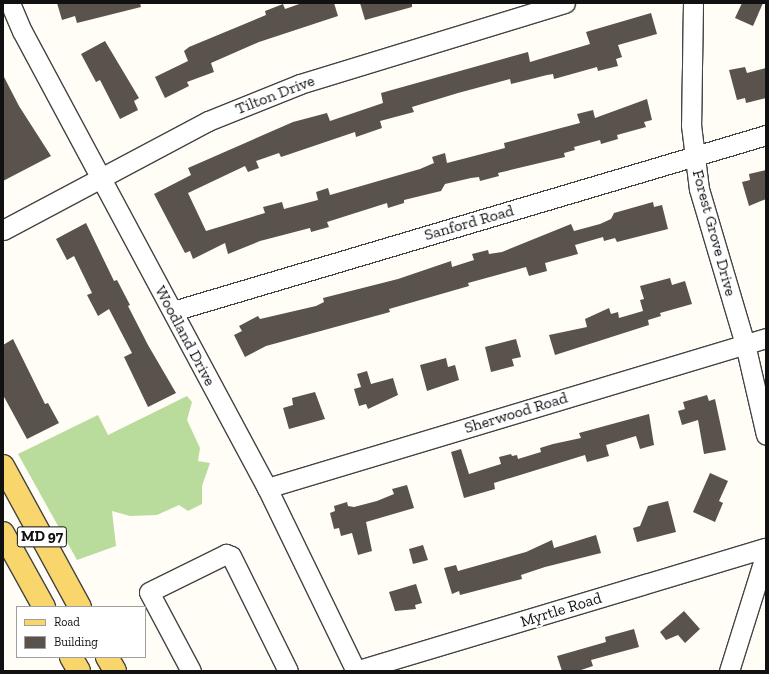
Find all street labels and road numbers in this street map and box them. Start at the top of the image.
street label: Tilton Drive [233,71,317,119]
street label: Forest Grove Drive [688,168,740,298]
street label: Sanford Road [422,201,516,245]
street label: Woodland Drive [151,283,219,389]
street label: Sherwood Road [462,388,570,438]
road number: MD 97 [16,524,68,550]
street label: Myrtle Road [518,589,604,631]

